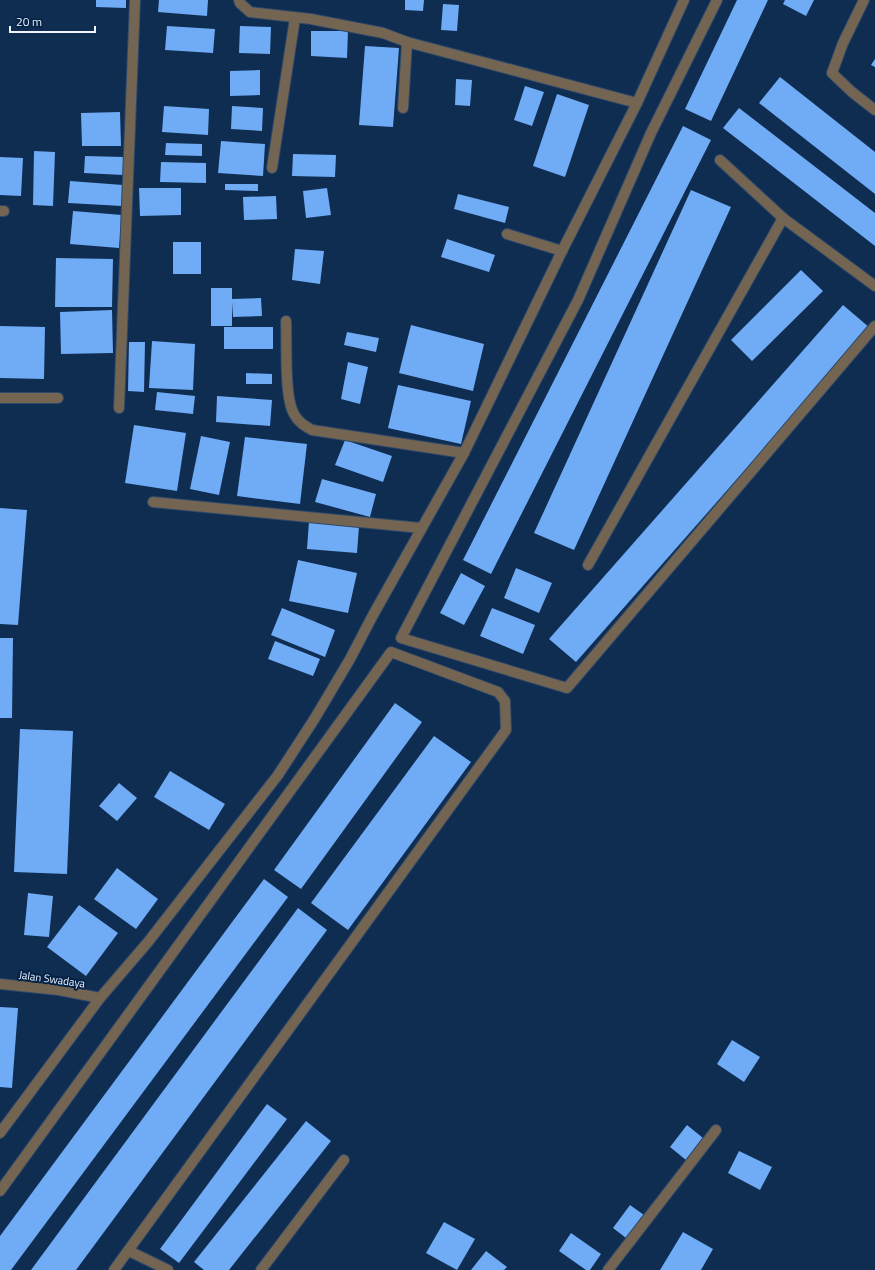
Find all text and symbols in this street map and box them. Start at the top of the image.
scale bar [10,8,95,34]
text: 20 m [16,12,42,31]
street label: Jalan Swadaya [18,966,87,992]

